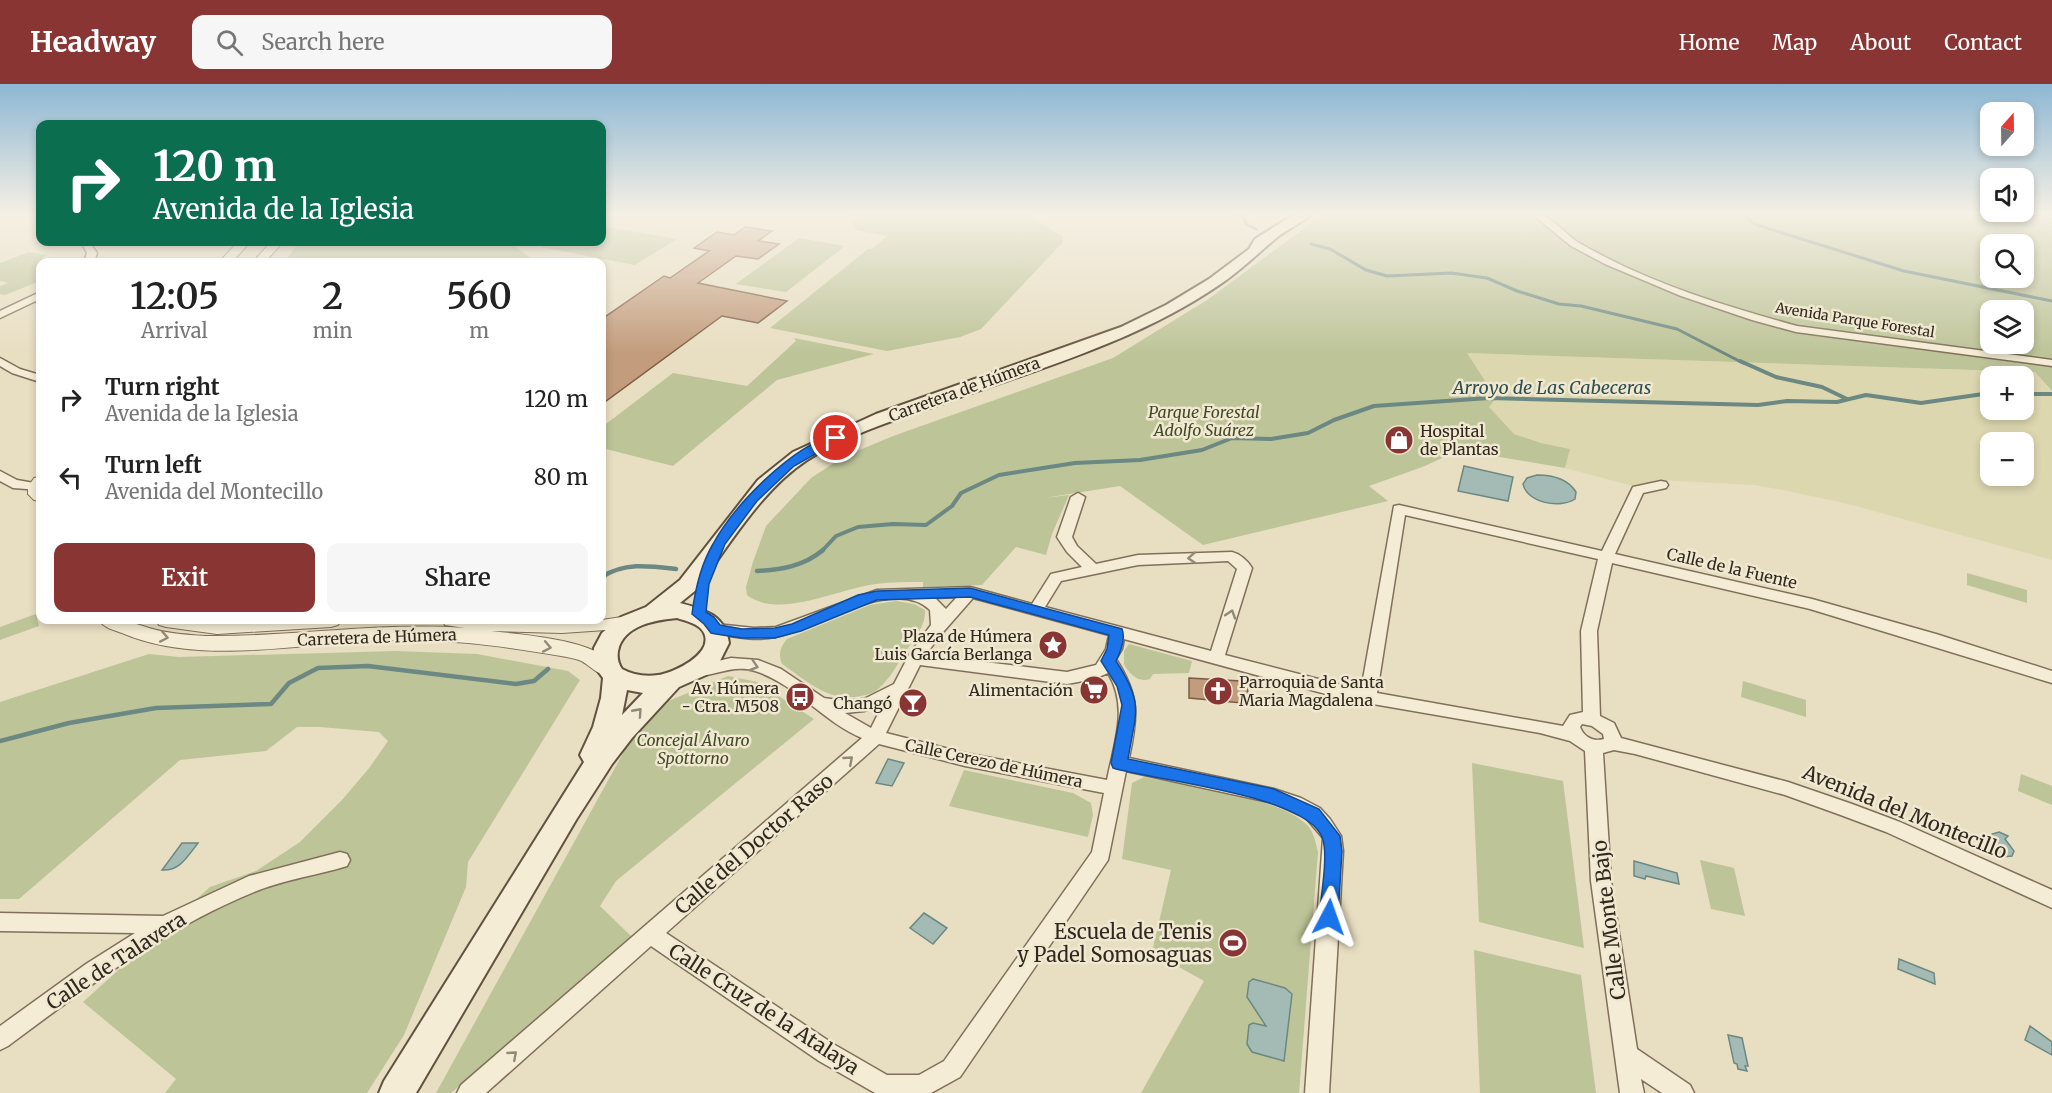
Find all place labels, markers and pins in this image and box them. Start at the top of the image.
pin [810,412,861,463]
place label: Hospital de Plantas [1420,421,1499,459]
shop icon: Hospital de Plantas [1383,424,1415,456]
place label: Plaza de Húmera Luis García Berlanga [875,626,1032,664]
place icon: Plaza de Húmera Luis García Berlanga [1037,629,1069,661]
place label: Parroquia de Santa Maria Magdalena [1239,672,1384,710]
supermarket icon: Alimentación [1078,674,1110,706]
church icon: Parroquia de Santa Maria Magdalena [1202,675,1234,707]
place label: Av. Húmera - Ctra. M508 [681,678,779,716]
place label: Alimentación [968,680,1073,700]
bus stop icon: Av. Húmera - Ctra. M508 [784,681,816,713]
bar icon: Changó [897,687,929,719]
place label: Changó [833,693,892,713]
place label: Escuela de Tenis y Padel Somosaguas [1017,919,1212,967]
sports icon: Escuela de Tenis y Padel Somosaguas [1217,927,1249,959]

